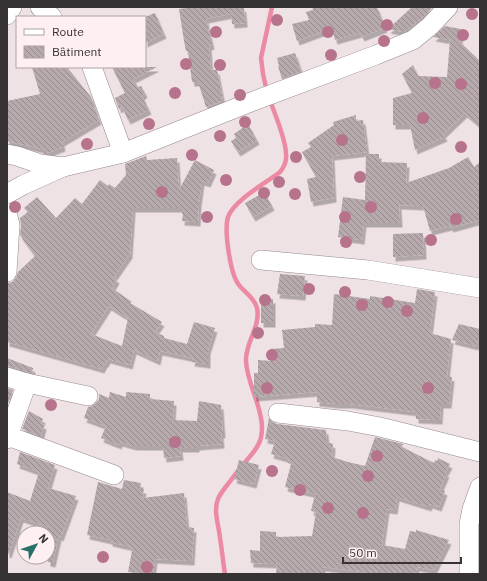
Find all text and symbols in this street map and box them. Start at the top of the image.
legend [16,16,146,68]
text: Route [52,24,84,39]
text: Bâtiment [52,44,102,59]
north arrow [16,525,56,565]
text: N [36,531,52,546]
scale bar [343,539,461,565]
text: 50 m [349,545,377,560]

